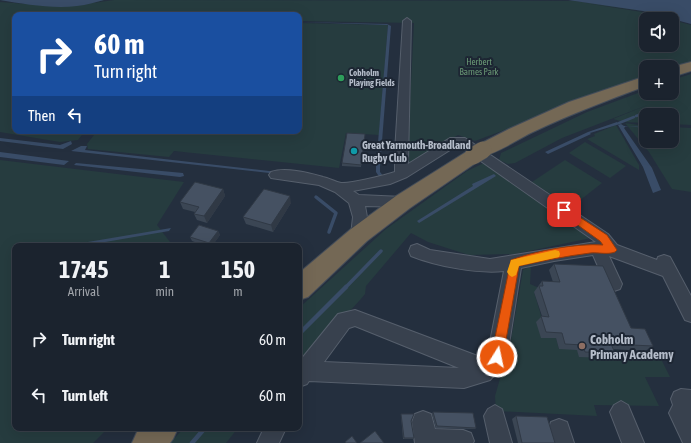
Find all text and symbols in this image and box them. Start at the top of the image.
map controls [639,12,679,148]
button: sound [639,12,679,52]
icon: right [28,28,80,80]
text: 60 m [94,28,144,60]
park label: Herbert Barnes Park [460,57,499,77]
button: + [639,60,679,100]
text: Turn right [94,61,157,82]
place label: Cobholm Playing Fields [349,68,396,88]
marker: Cobholm Playing Fields [336,73,346,83]
icon: left [64,104,86,126]
text: Then [28,107,56,124]
button: − [639,108,679,148]
place label: Great Yarmouth-Broadland Rugby Club [362,139,471,164]
marker: Great Yarmouth-Broadland Rugby Club [349,146,359,156]
pin [547,193,581,227]
icon: arrive [553,199,575,221]
text: 17:45 [59,256,108,283]
text: 1 [159,256,170,283]
text: 150 [221,256,255,283]
text: Arrival [68,284,100,299]
text: min [155,284,174,299]
text: m [233,284,243,299]
icon: right [28,328,50,350]
text: Turn right [62,331,115,348]
text: 60 m [259,331,286,348]
place label: Cobholm Primary Academy [590,332,674,362]
position arrow [476,336,518,378]
marker: Cobholm Primary Academy [577,341,587,351]
icon: left [28,384,50,406]
text: Turn left [62,387,108,404]
text: 60 m [259,387,286,404]

